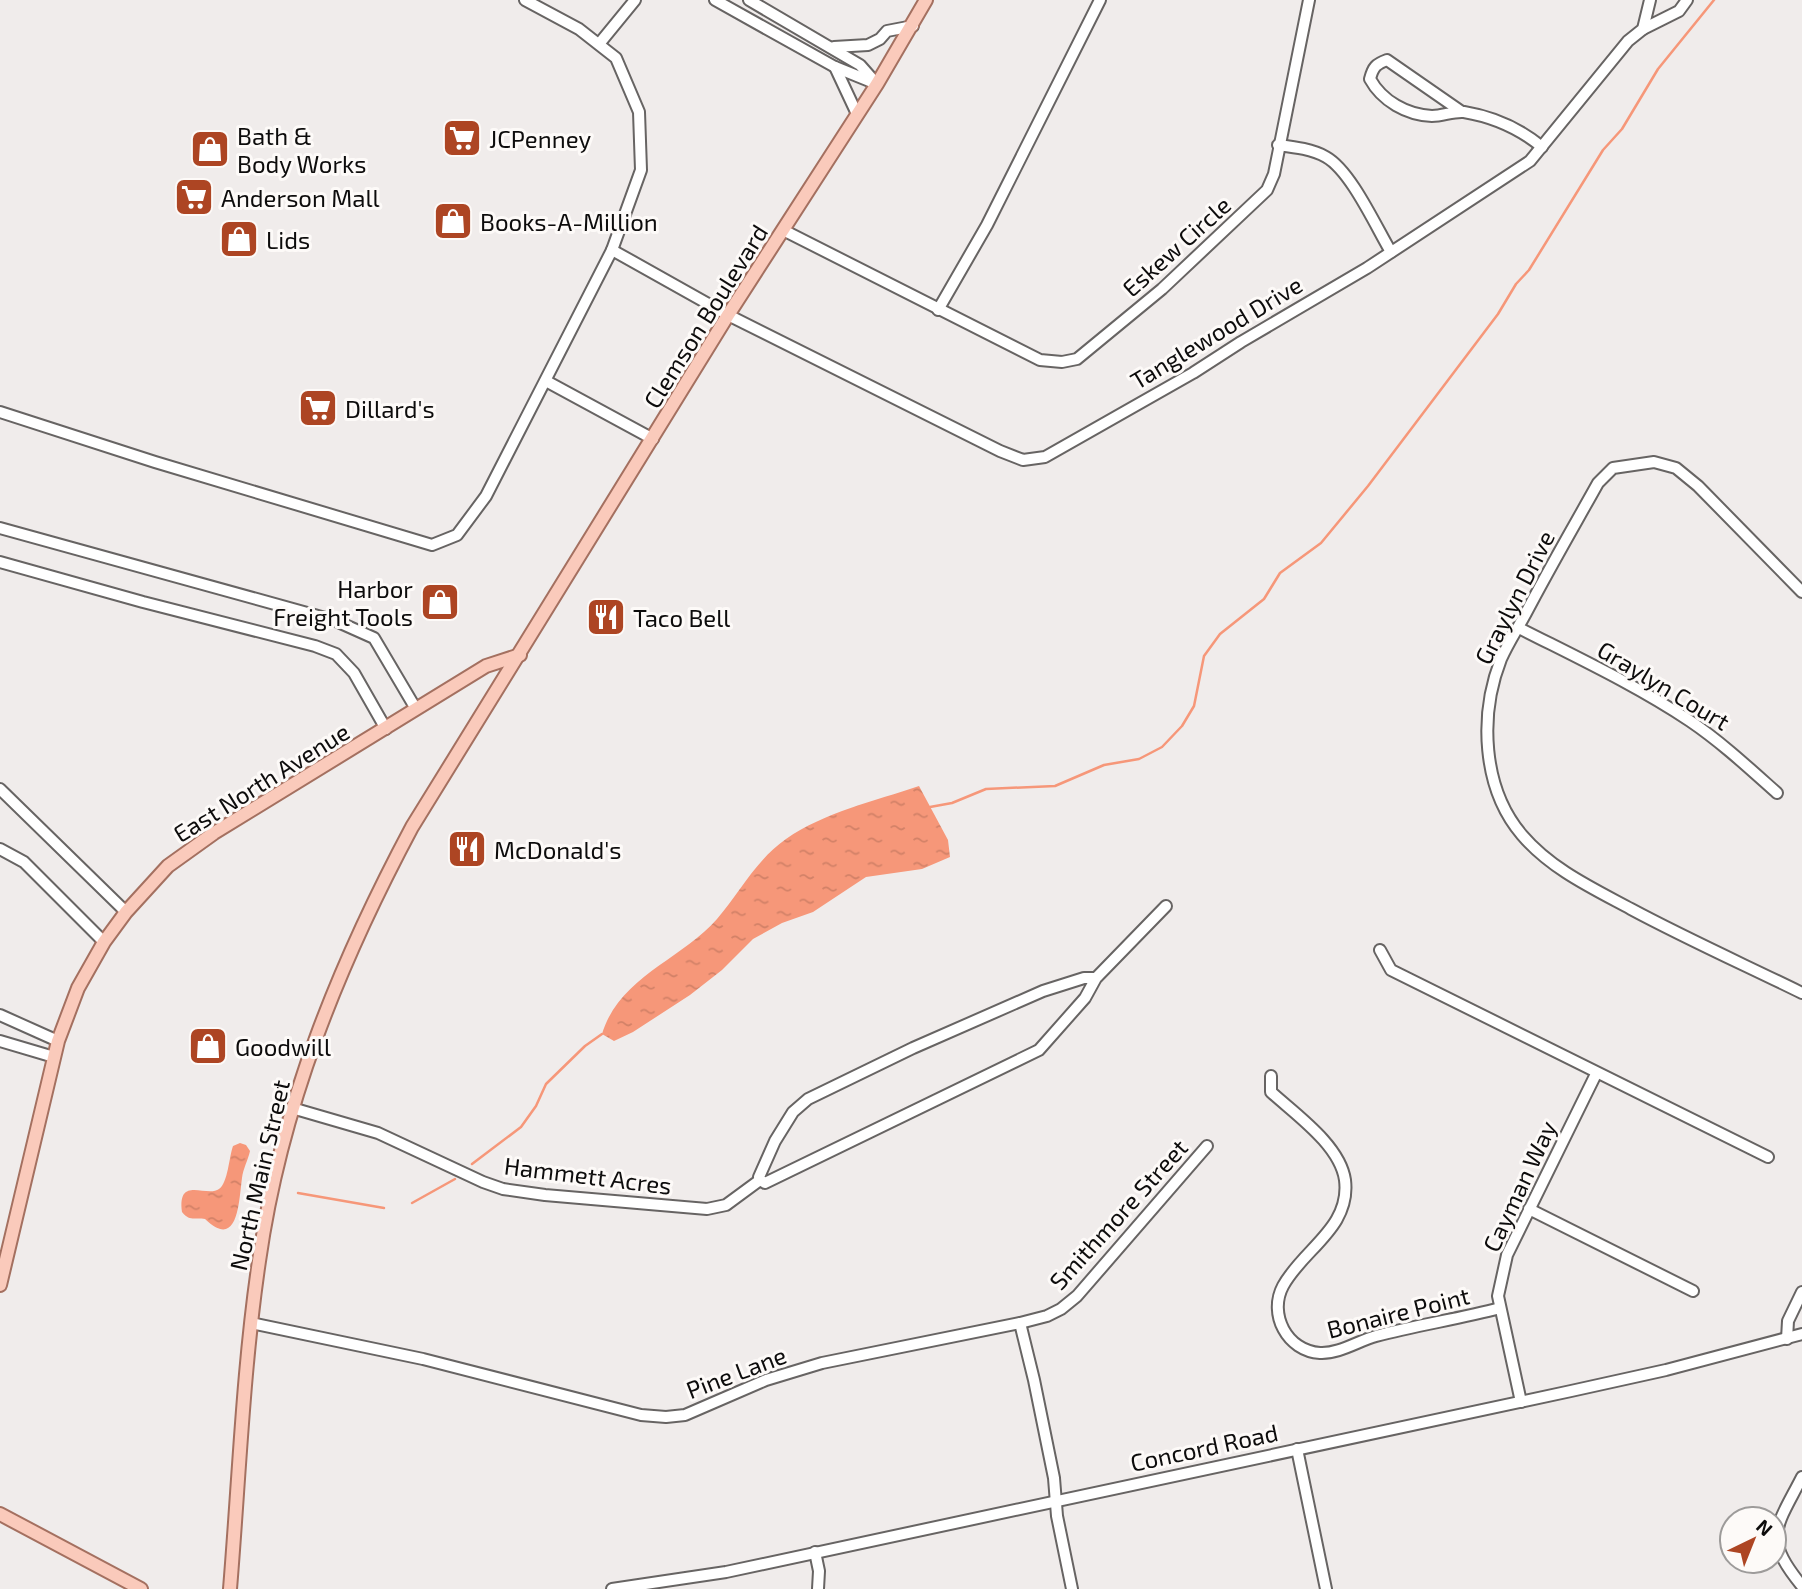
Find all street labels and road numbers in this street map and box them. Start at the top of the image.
street label: Eskew Circle [1116,190,1236,302]
street label: Clemson Boulevard [637,219,773,413]
street label: Tanglewood Drive [1125,269,1307,395]
street label: Graylyn Drive [1468,525,1560,669]
street label: Graylyn Court [1593,634,1735,736]
street label: East North Avenue [168,716,354,848]
street label: North Main Street [223,1077,295,1273]
street label: Cayman Way [1476,1116,1562,1256]
street label: Smithmore Street [1043,1133,1193,1295]
street label: Hammett Acres [503,1150,673,1200]
street label: Bonaire Point [1324,1280,1472,1344]
street label: Pine Lane [682,1340,790,1404]
street label: Concord Road [1128,1417,1280,1477]

